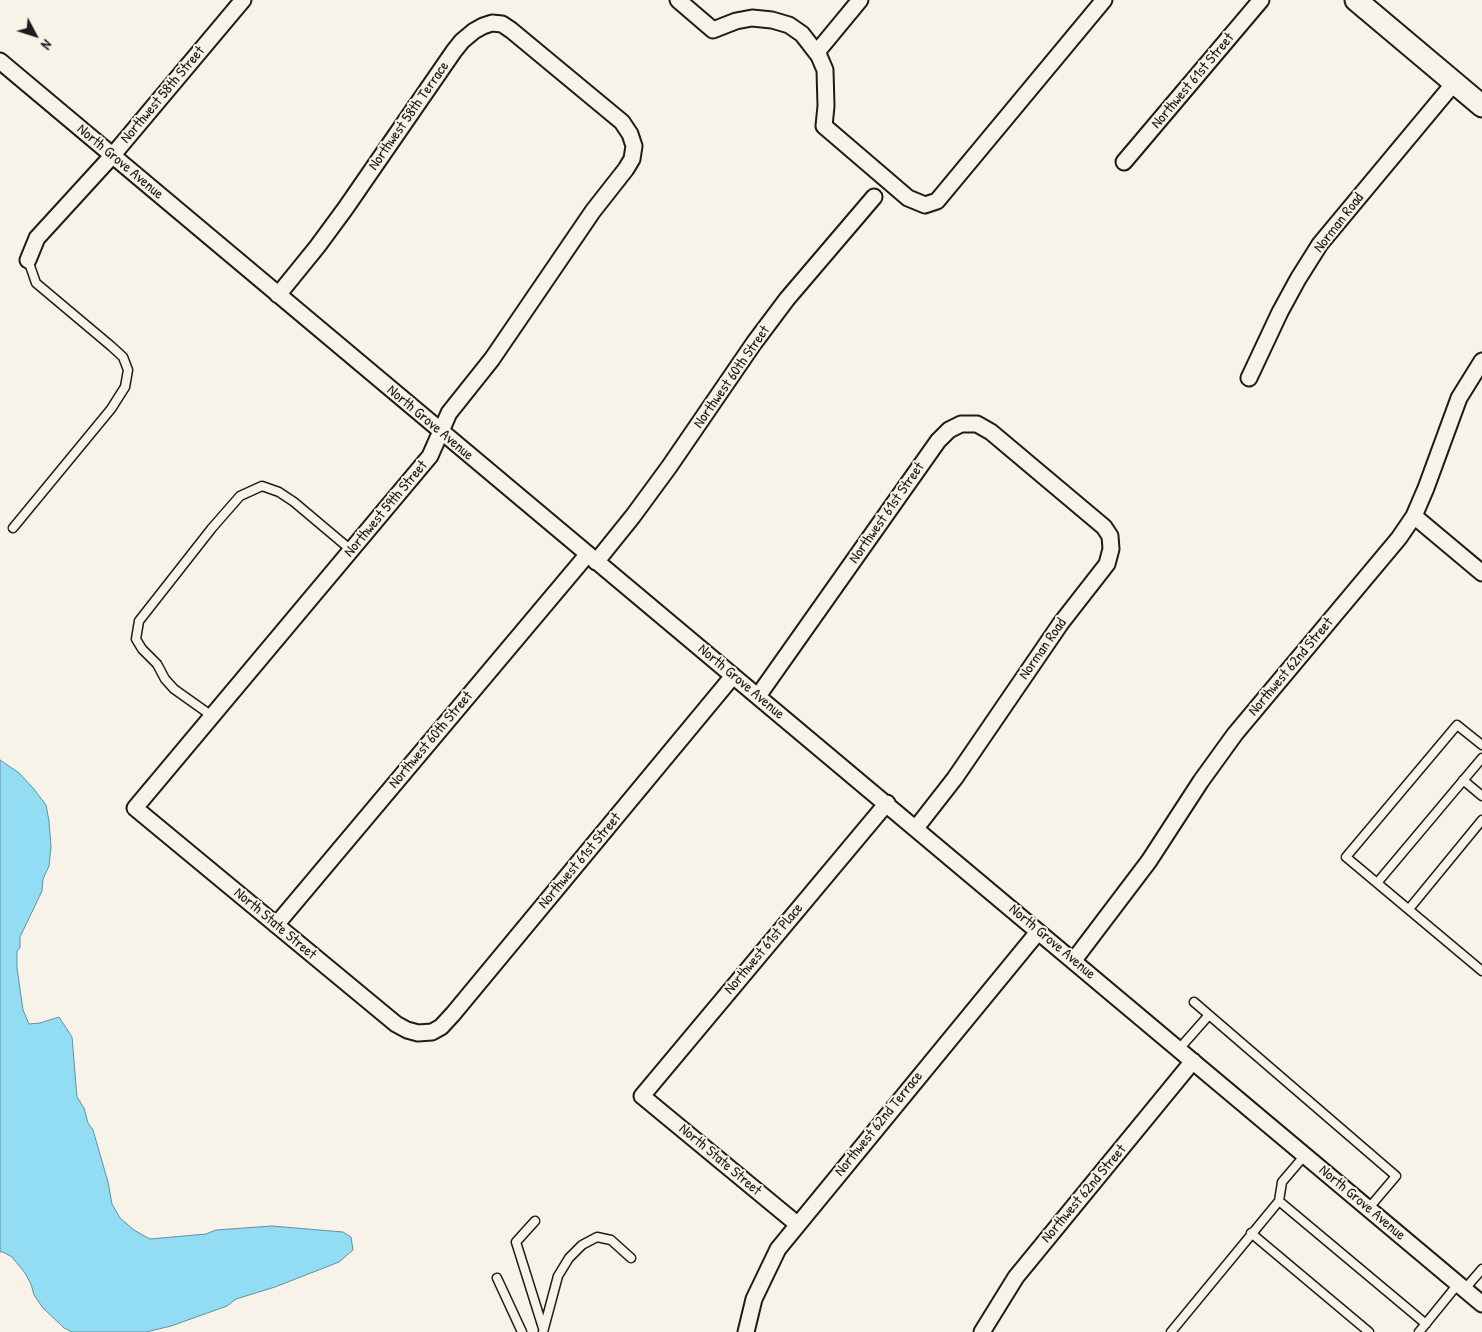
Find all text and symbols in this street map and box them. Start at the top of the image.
north arrow [10,10,60,60]
street label: Northwest 61st Street [1148,30,1238,132]
text: N [37,36,57,54]
street label: Northwest 58th Street [117,43,209,147]
street label: Northwest 58th Terrace [365,58,453,174]
street label: North Grove Avenue [73,121,167,203]
street label: Norman Road [1310,190,1368,256]
street label: Northwest 60th Street [690,322,774,432]
street label: North Grove Avenue [383,382,477,464]
street label: Northwest 59th Street [340,457,432,561]
street label: Northwest 61st Street [845,459,929,567]
street label: Northwest 62nd Street [1245,614,1337,720]
street label: Norman Road [1015,615,1071,683]
street label: North Grove Avenue [694,641,788,723]
street label: Northwest 60th Street [385,688,477,792]
street label: Northwest 61st Street [535,810,625,912]
street label: North State Street [230,884,320,964]
street label: Northwest 61st Place [721,900,807,998]
street label: North Grove Avenue [1005,901,1099,983]
street label: Northwest 62nd Terrace [831,1068,927,1180]
street label: North State Street [675,1120,765,1200]
street label: Northwest 62nd Street [1038,1141,1130,1247]
street label: North Grove Avenue [1315,1162,1409,1244]

